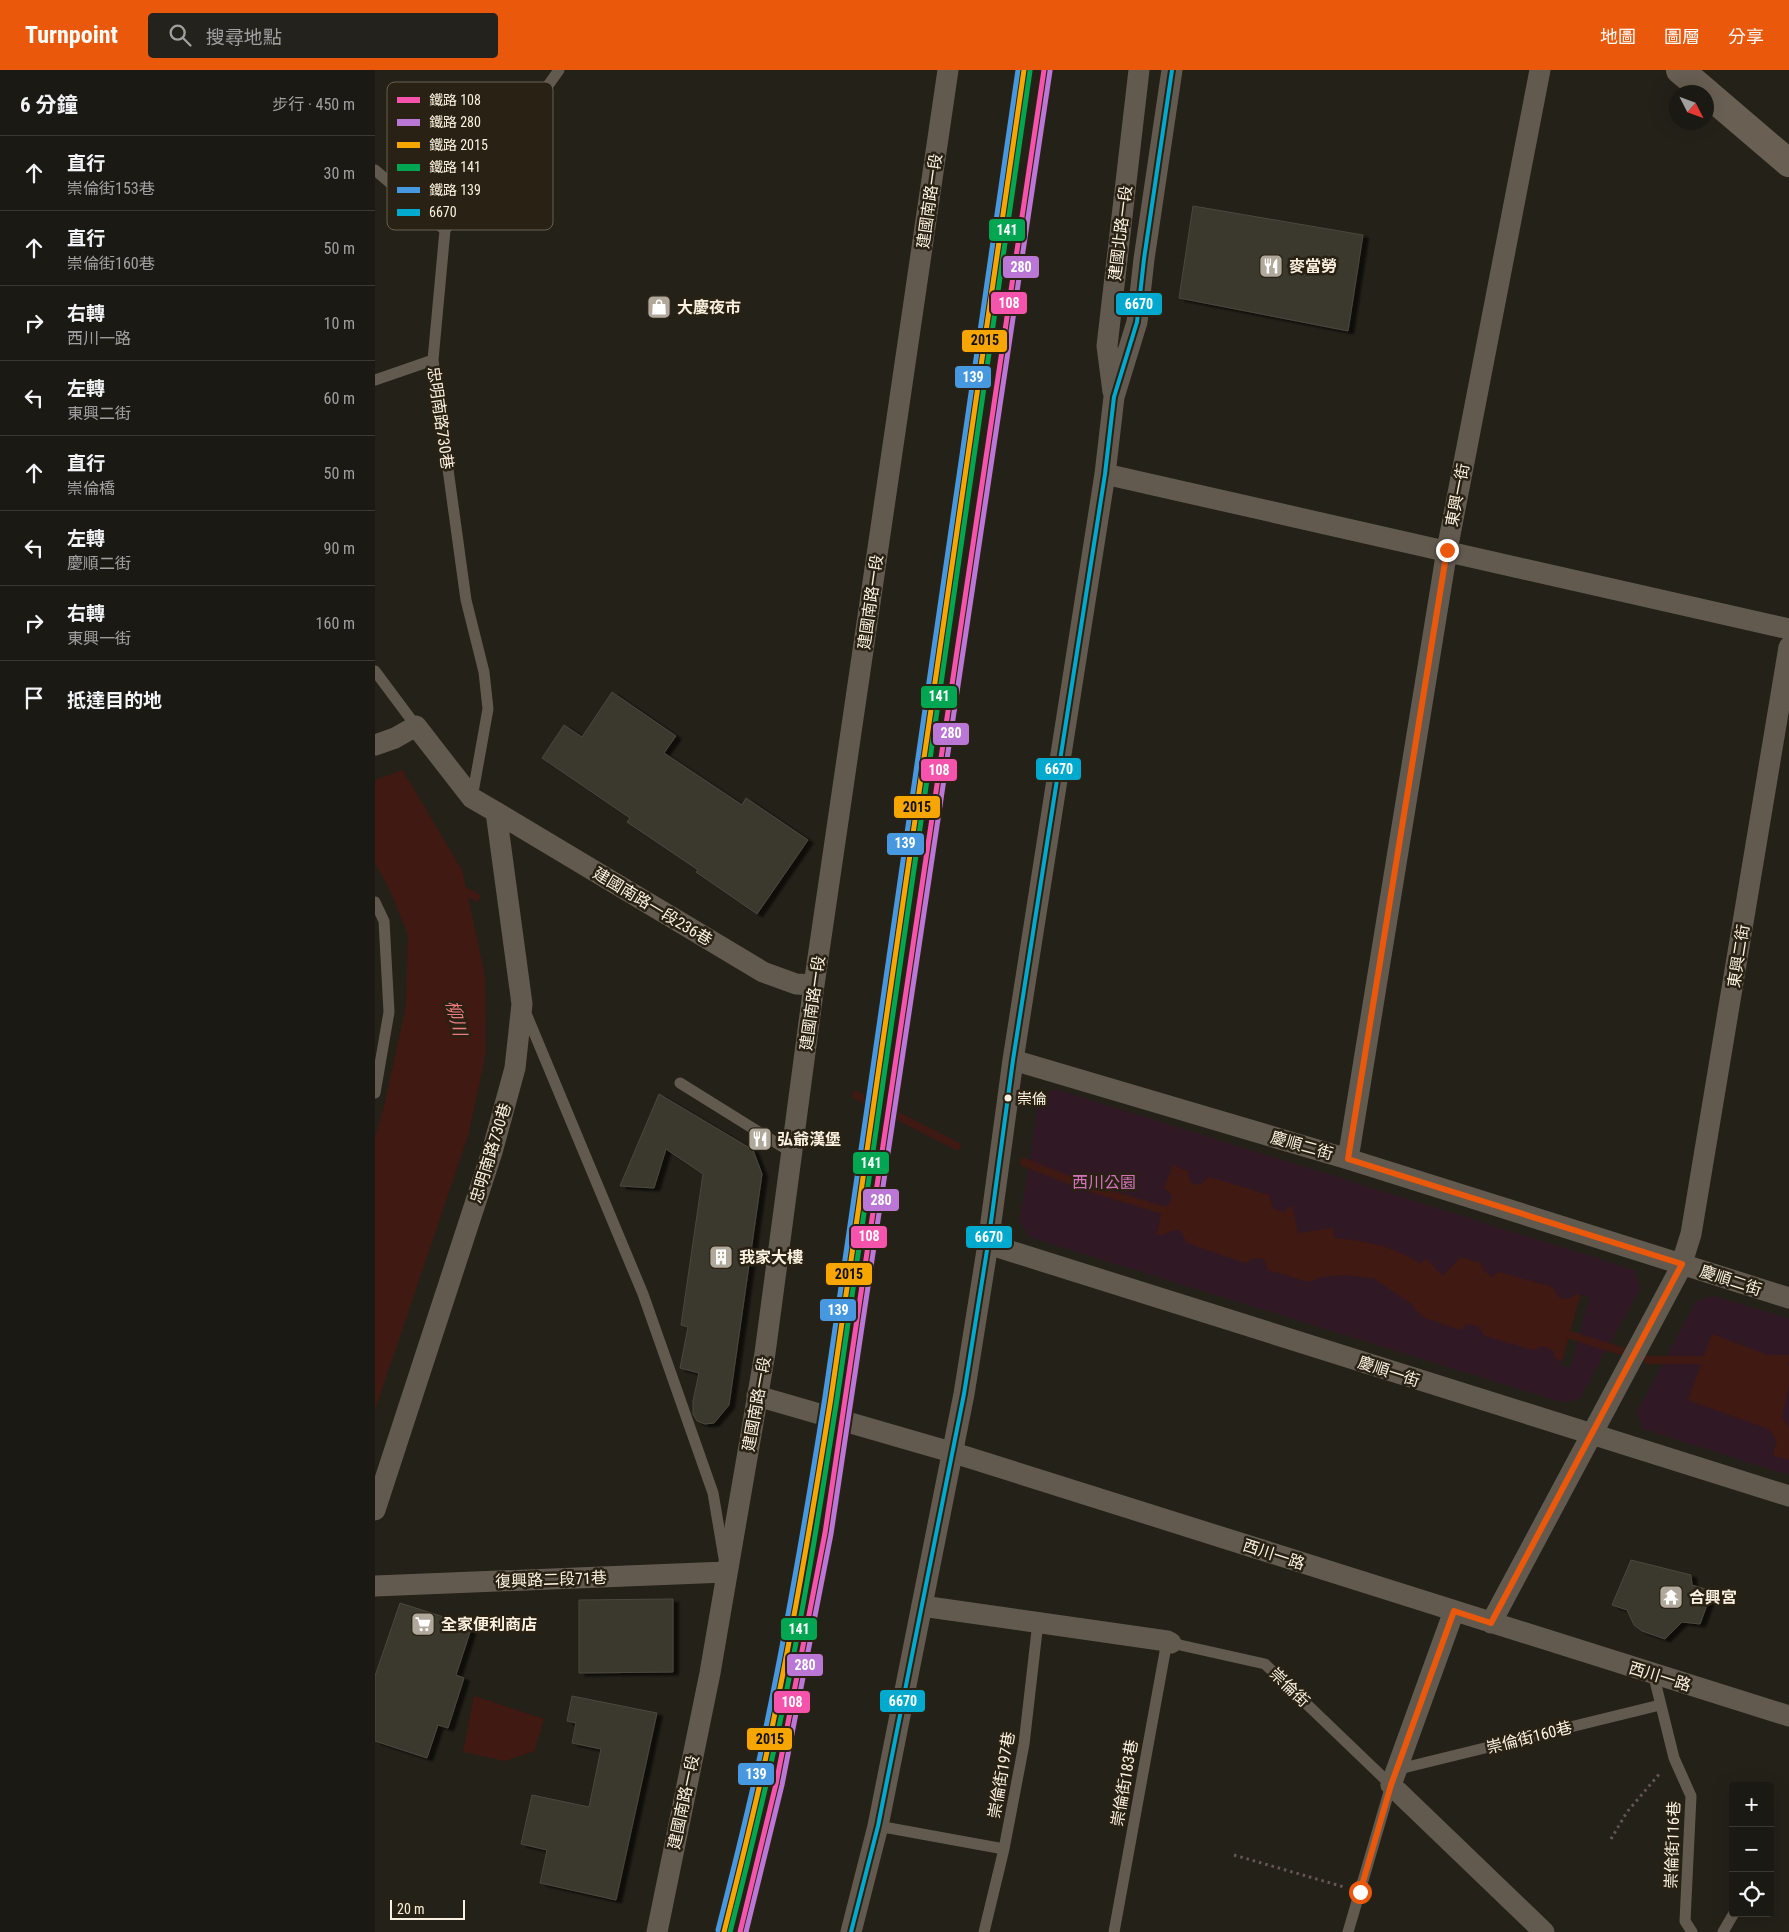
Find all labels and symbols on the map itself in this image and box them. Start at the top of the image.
legend [387,82,553,230]
north arrow [1669,85,1714,130]
text: 鐵路 108 [429,92,481,108]
text: 鐵路 280 [429,114,481,130]
text: 鐵路 2015 [429,137,488,153]
street label: 建國南路一段 [913,152,946,250]
text: 鐵路 141 [429,159,481,175]
text: 鐵路 139 [429,182,481,198]
street label: 建國北路一段 [1105,184,1136,282]
text: 6670 [429,204,457,220]
line badge: 141 [988,218,1026,242]
text: 141 [996,222,1018,238]
restaurant icon: 麥當勞 [1258,253,1284,279]
line badge: 280 [1002,255,1040,279]
place label: 麥當勞 [1289,257,1337,276]
text: 280 [1010,259,1032,275]
line badge: 108 [990,291,1028,315]
line badge: 6670 [1115,292,1163,316]
shop icon: 大慶夜市 [646,294,672,320]
text: 108 [998,295,1020,311]
text: 6670 [1125,296,1153,312]
place label: 大慶夜市 [677,298,741,317]
line badge: 2015 [961,329,1008,353]
text: 2015 [971,332,999,348]
street label: 忠明南路730巷 [424,365,457,471]
line badge: 139 [954,365,992,389]
text: 139 [962,369,984,385]
street label: 東興一街 [1442,462,1473,528]
route end [1436,539,1459,562]
street label: 建國南路一段 [854,553,887,651]
line badge: 141 [920,685,958,709]
text: 141 [928,688,950,704]
line badge: 280 [932,722,970,746]
text: 280 [940,725,962,741]
line badge: 6670 [1035,757,1082,781]
line badge: 108 [920,758,958,782]
text: 6670 [1045,761,1073,777]
text: 108 [928,762,950,778]
line badge: 2015 [893,795,941,819]
text: 2015 [903,799,931,815]
line badge: 139 [886,832,925,856]
text: 139 [894,835,916,851]
street label: 建國南路一段236巷 [590,863,716,950]
street label: 東興二街 [1724,923,1753,989]
street label: 建國南路一段 [796,954,829,1052]
water label: 柳川 [442,998,472,1040]
place label: 崇倫 [1017,1090,1047,1108]
marker: 崇倫 [1003,1093,1013,1103]
street label: 忠明南路730巷 [466,1101,515,1206]
restaurant icon: 弘爺漢堡 [747,1126,773,1152]
street label: 慶順二街 [1268,1128,1335,1163]
place label: 弘爺漢堡 [777,1130,841,1149]
line badge: 141 [852,1151,890,1175]
text: 141 [860,1155,882,1171]
park label: 西川公園 [1072,1173,1136,1192]
line badge: 280 [862,1188,900,1212]
text: 280 [870,1192,892,1208]
line badge: 108 [850,1225,888,1249]
line badge: 6670 [965,1225,1013,1249]
text: 108 [858,1228,880,1244]
text: 6670 [975,1229,1003,1245]
building icon: 我家大樓 [708,1244,734,1270]
place label: 我家大樓 [739,1248,803,1267]
line badge: 2015 [825,1262,873,1286]
street label: 慶順二街 [1697,1262,1764,1299]
text: 2015 [835,1266,863,1282]
line badge: 139 [819,1298,857,1322]
text: 139 [827,1302,849,1318]
street label: 慶順一街 [1355,1353,1422,1390]
street label: 建國南路一段 [739,1355,774,1453]
street label: 西川一路 [1240,1536,1307,1573]
street label: 復興路二段71巷 [495,1568,607,1591]
temple icon: 合興宮 [1658,1584,1684,1610]
place label: 合興宮 [1689,1588,1737,1607]
supermarket icon: 全家便利商店 [410,1611,436,1637]
place label: 全家便利商店 [441,1615,537,1634]
line badge: 141 [780,1617,818,1641]
text: 141 [788,1621,810,1637]
line badge: 280 [786,1653,824,1677]
text: 280 [794,1657,816,1673]
street label: 西川一路 [1626,1658,1693,1695]
street label: 崇倫街 [1266,1664,1314,1711]
line badge: 6670 [879,1689,926,1713]
line badge: 108 [773,1690,811,1714]
text: 6670 [889,1693,917,1709]
text: 108 [781,1694,803,1710]
street label: 崇倫街160巷 [1484,1718,1574,1757]
line badge: 2015 [746,1727,793,1751]
street label: 崇倫街197巷 [985,1730,1018,1820]
text: 2015 [756,1731,784,1747]
street label: 崇倫街183巷 [1108,1738,1141,1828]
street label: 建國南路一段 [664,1753,703,1851]
line badge: 139 [737,1762,775,1786]
text: 139 [745,1766,767,1782]
street label: 崇倫街116巷 [1661,1801,1684,1889]
route start [1349,1881,1372,1904]
scale bar [390,1897,465,1920]

